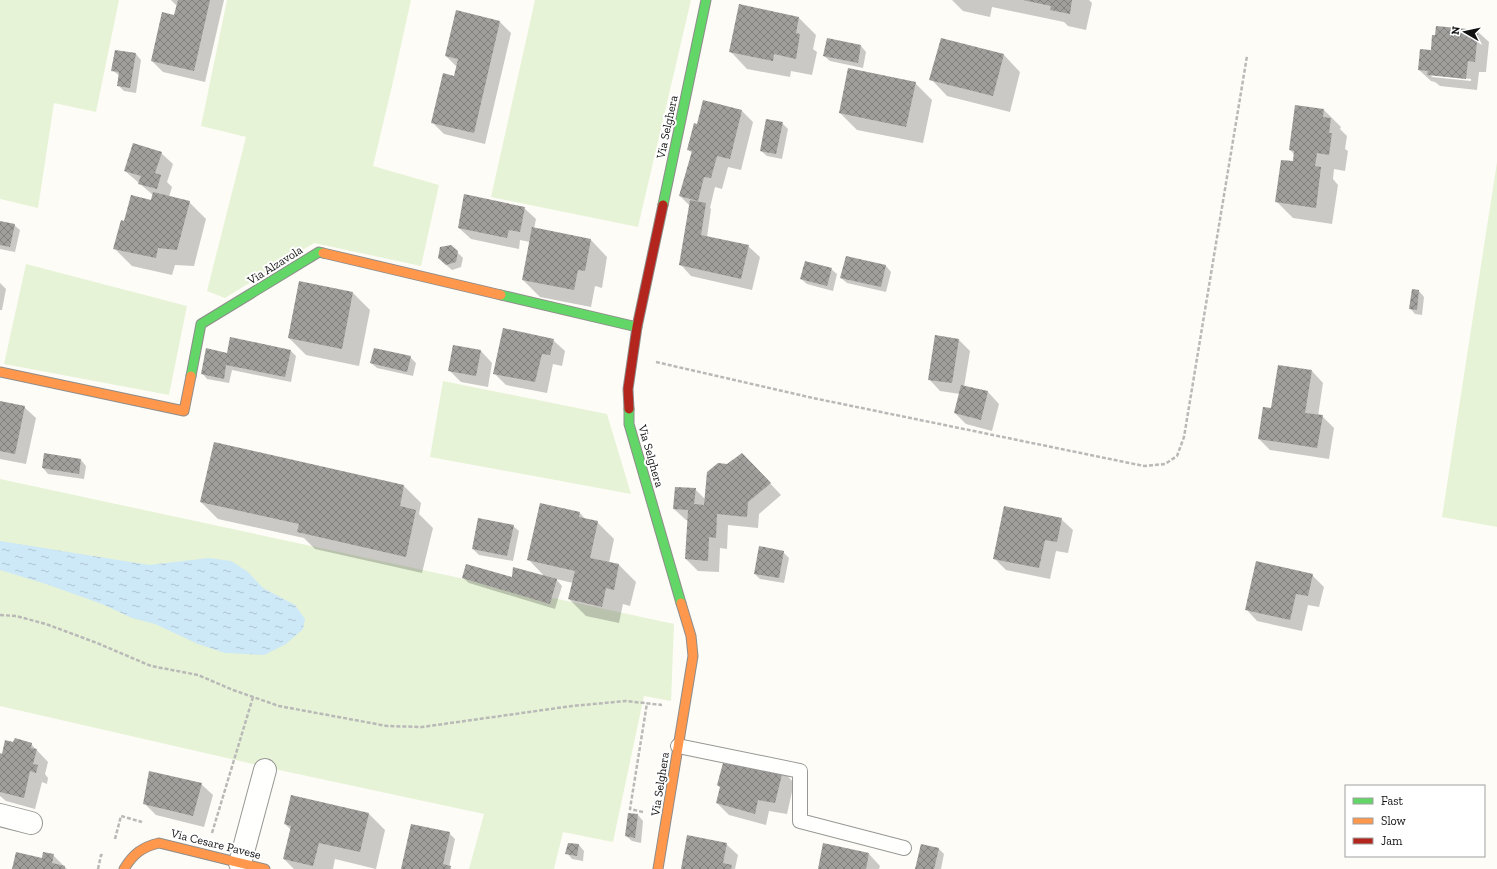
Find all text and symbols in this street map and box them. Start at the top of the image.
north arrow [1445,12,1485,52]
text: N [1449,25,1463,36]
street label: Via Selghera [653,94,681,161]
street label: Via Alzavola [244,242,305,288]
street label: Via Selghera [635,422,667,489]
street label: Via Selghera [648,751,672,818]
legend [1345,785,1485,857]
text: Fast [1381,794,1404,808]
text: Slow [1381,814,1407,828]
street label: Via Cesare Pavese [169,826,263,862]
text: Jam [1381,834,1403,848]

